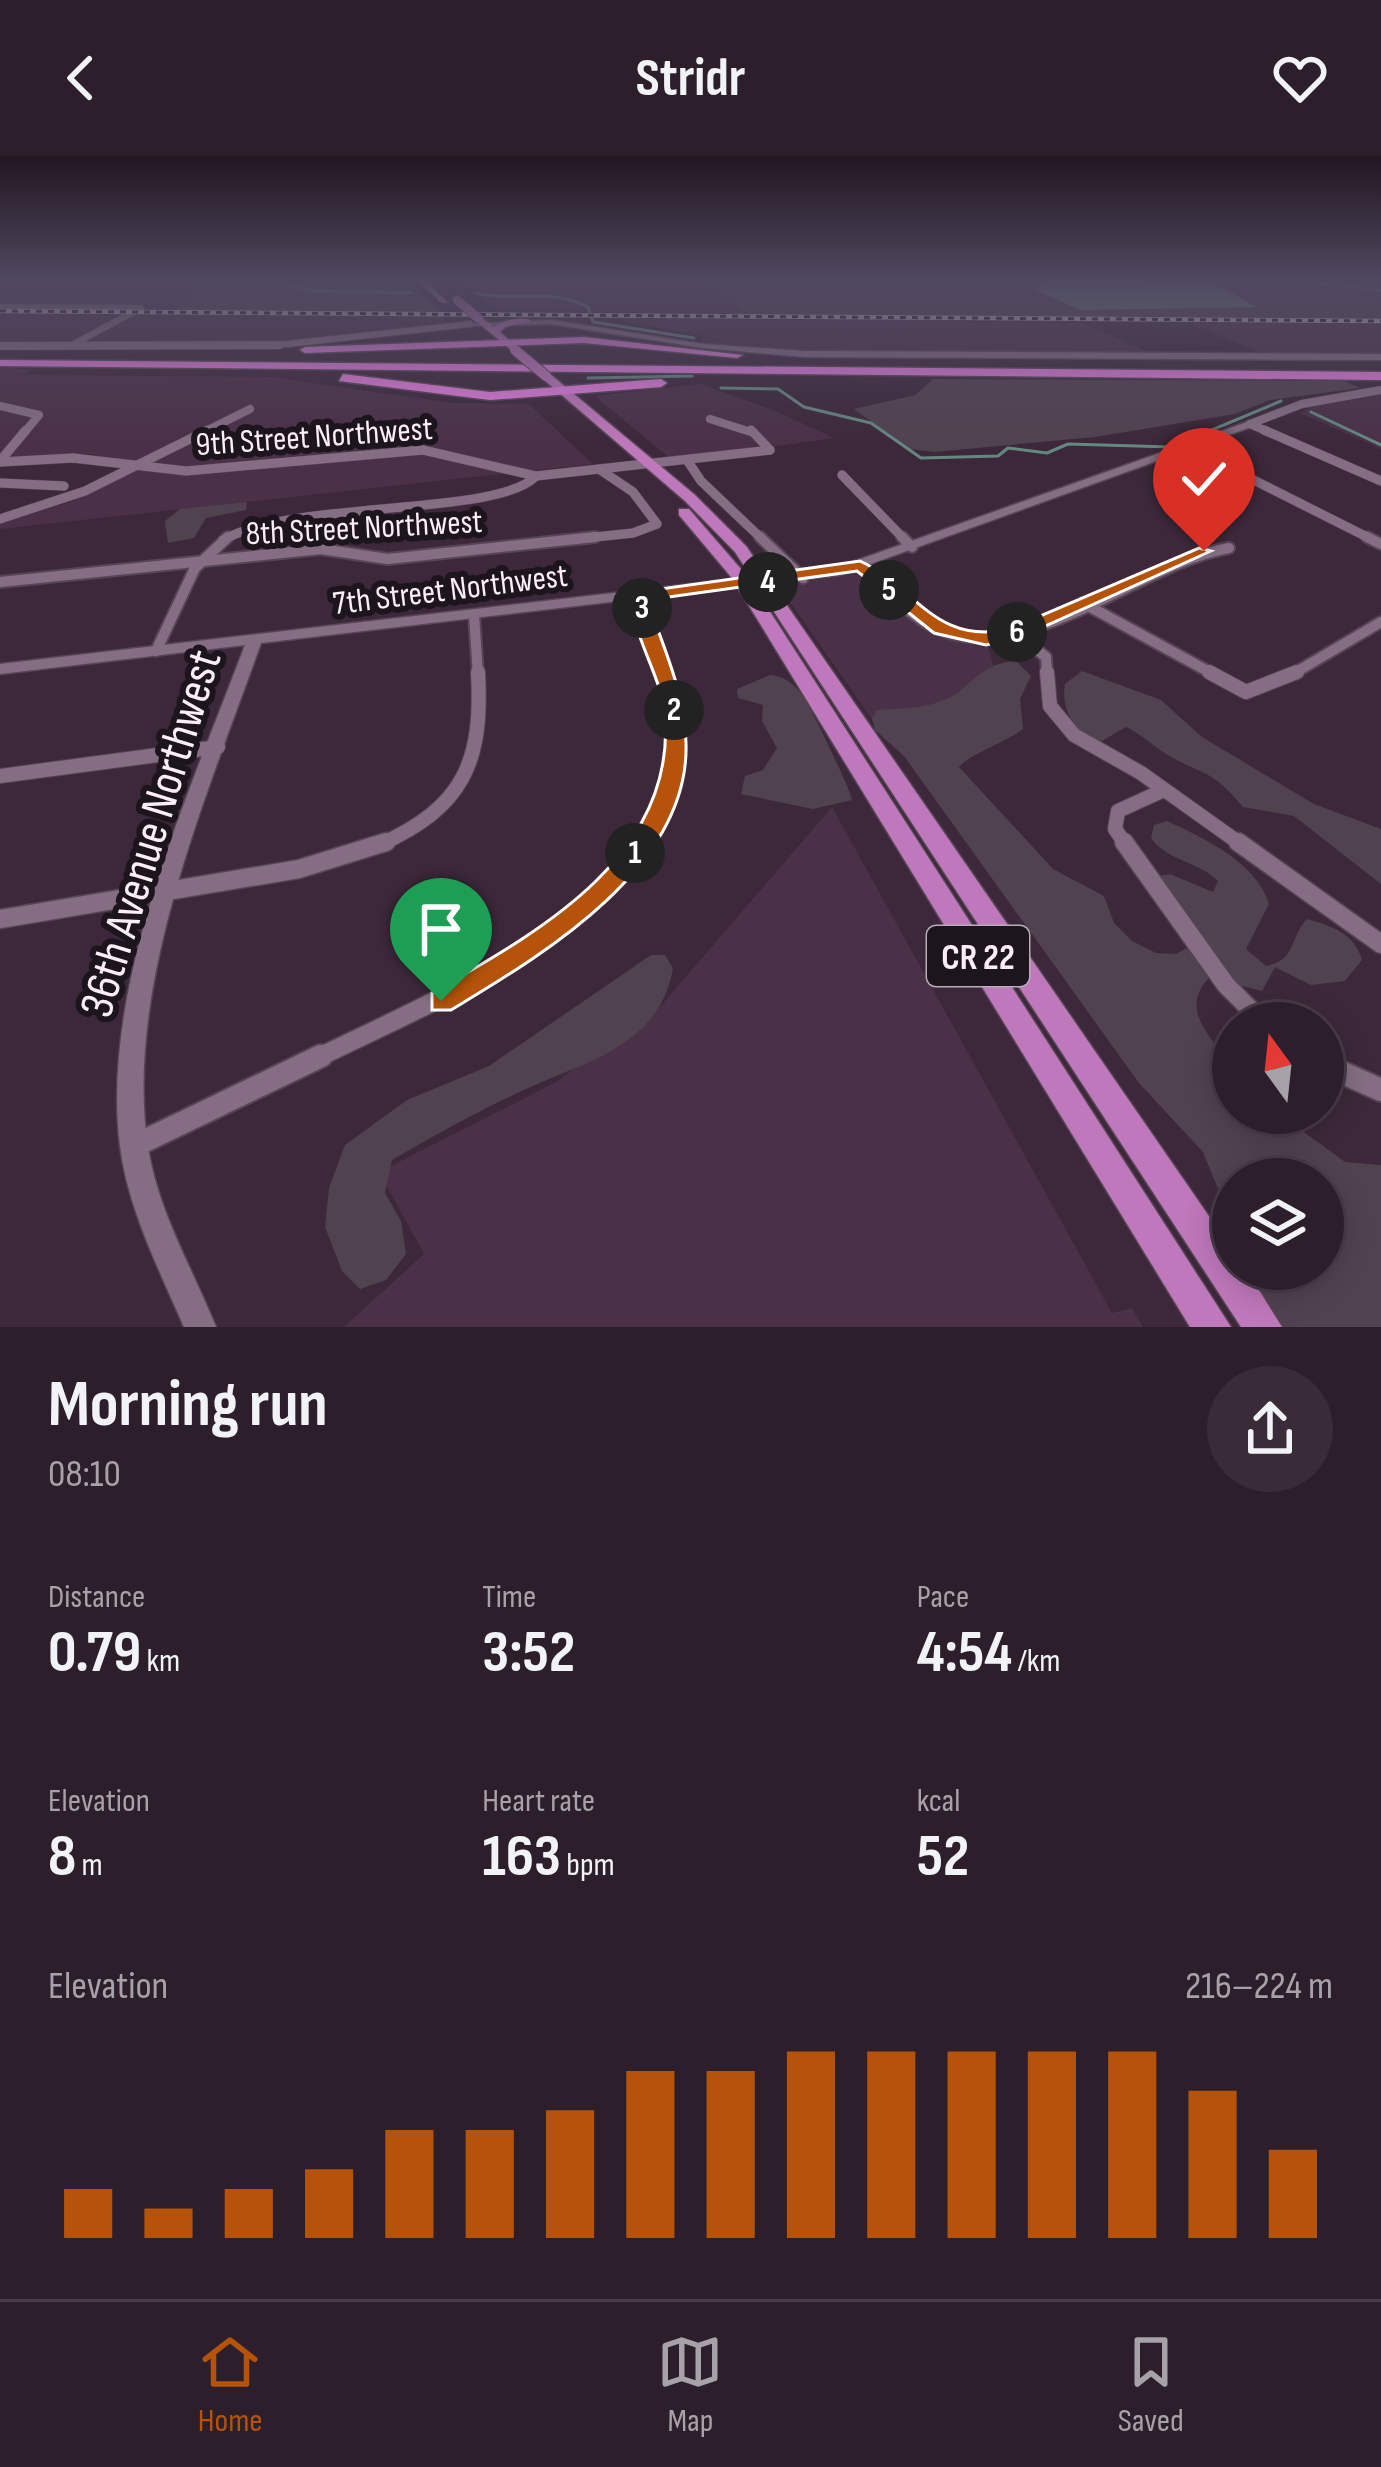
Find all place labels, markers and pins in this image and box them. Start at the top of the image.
pin [1153,428,1255,551]
pin: 4 [738,552,798,612]
pin: 5 [859,560,919,620]
pin: 3 [612,578,672,638]
pin: 6 [987,602,1047,662]
pin: 2 [644,680,704,740]
pin: 1 [605,823,665,883]
pin [390,878,492,1001]

